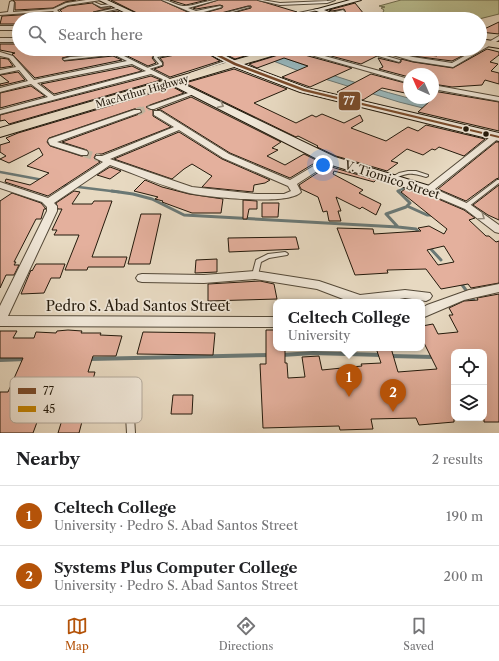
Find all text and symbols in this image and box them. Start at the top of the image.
search box [12,12,487,56]
icon: search [26,23,48,45]
text: Search here [58,25,143,44]
north arrow [403,68,439,104]
street label: MacArthur Highway [94,72,191,111]
line badge: 77 [338,91,361,111]
text: 77 [343,94,355,108]
one-way arrow [217,100,224,108]
unlabelled marker [461,124,471,134]
unlabelled marker [481,129,491,139]
your location [313,155,333,175]
street label: V. Tiomico Street [342,157,442,202]
one-way arrow [478,212,485,220]
street label: Pedro S. Abad Santos Street [46,297,230,315]
popup [273,299,425,351]
text: Celtech College [288,308,410,327]
text: University [288,327,350,343]
map controls [451,349,487,421]
button: locate [451,349,487,385]
pin: 1 [336,364,362,397]
legend [10,377,142,423]
pin: 2 [380,379,406,412]
text: 77 [43,384,54,398]
button: layers [451,385,487,421]
text: 45 [43,402,55,416]
text: Nearby [16,449,80,469]
text: 2 results [432,451,483,467]
text: Celtech College [54,498,176,517]
text: 1 [26,508,32,524]
text: 190 m [446,508,483,524]
text: University · Pedro S. Abad Santos Street [54,517,298,533]
text: Systems Plus Computer College [54,558,297,577]
text: 2 [25,568,33,584]
text: 200 m [443,568,483,584]
text: University · Pedro S. Abad Santos Street [54,577,298,593]
tab: Map [65,615,89,653]
tab: Directions [219,615,273,653]
tab: Saved [403,615,434,653]

